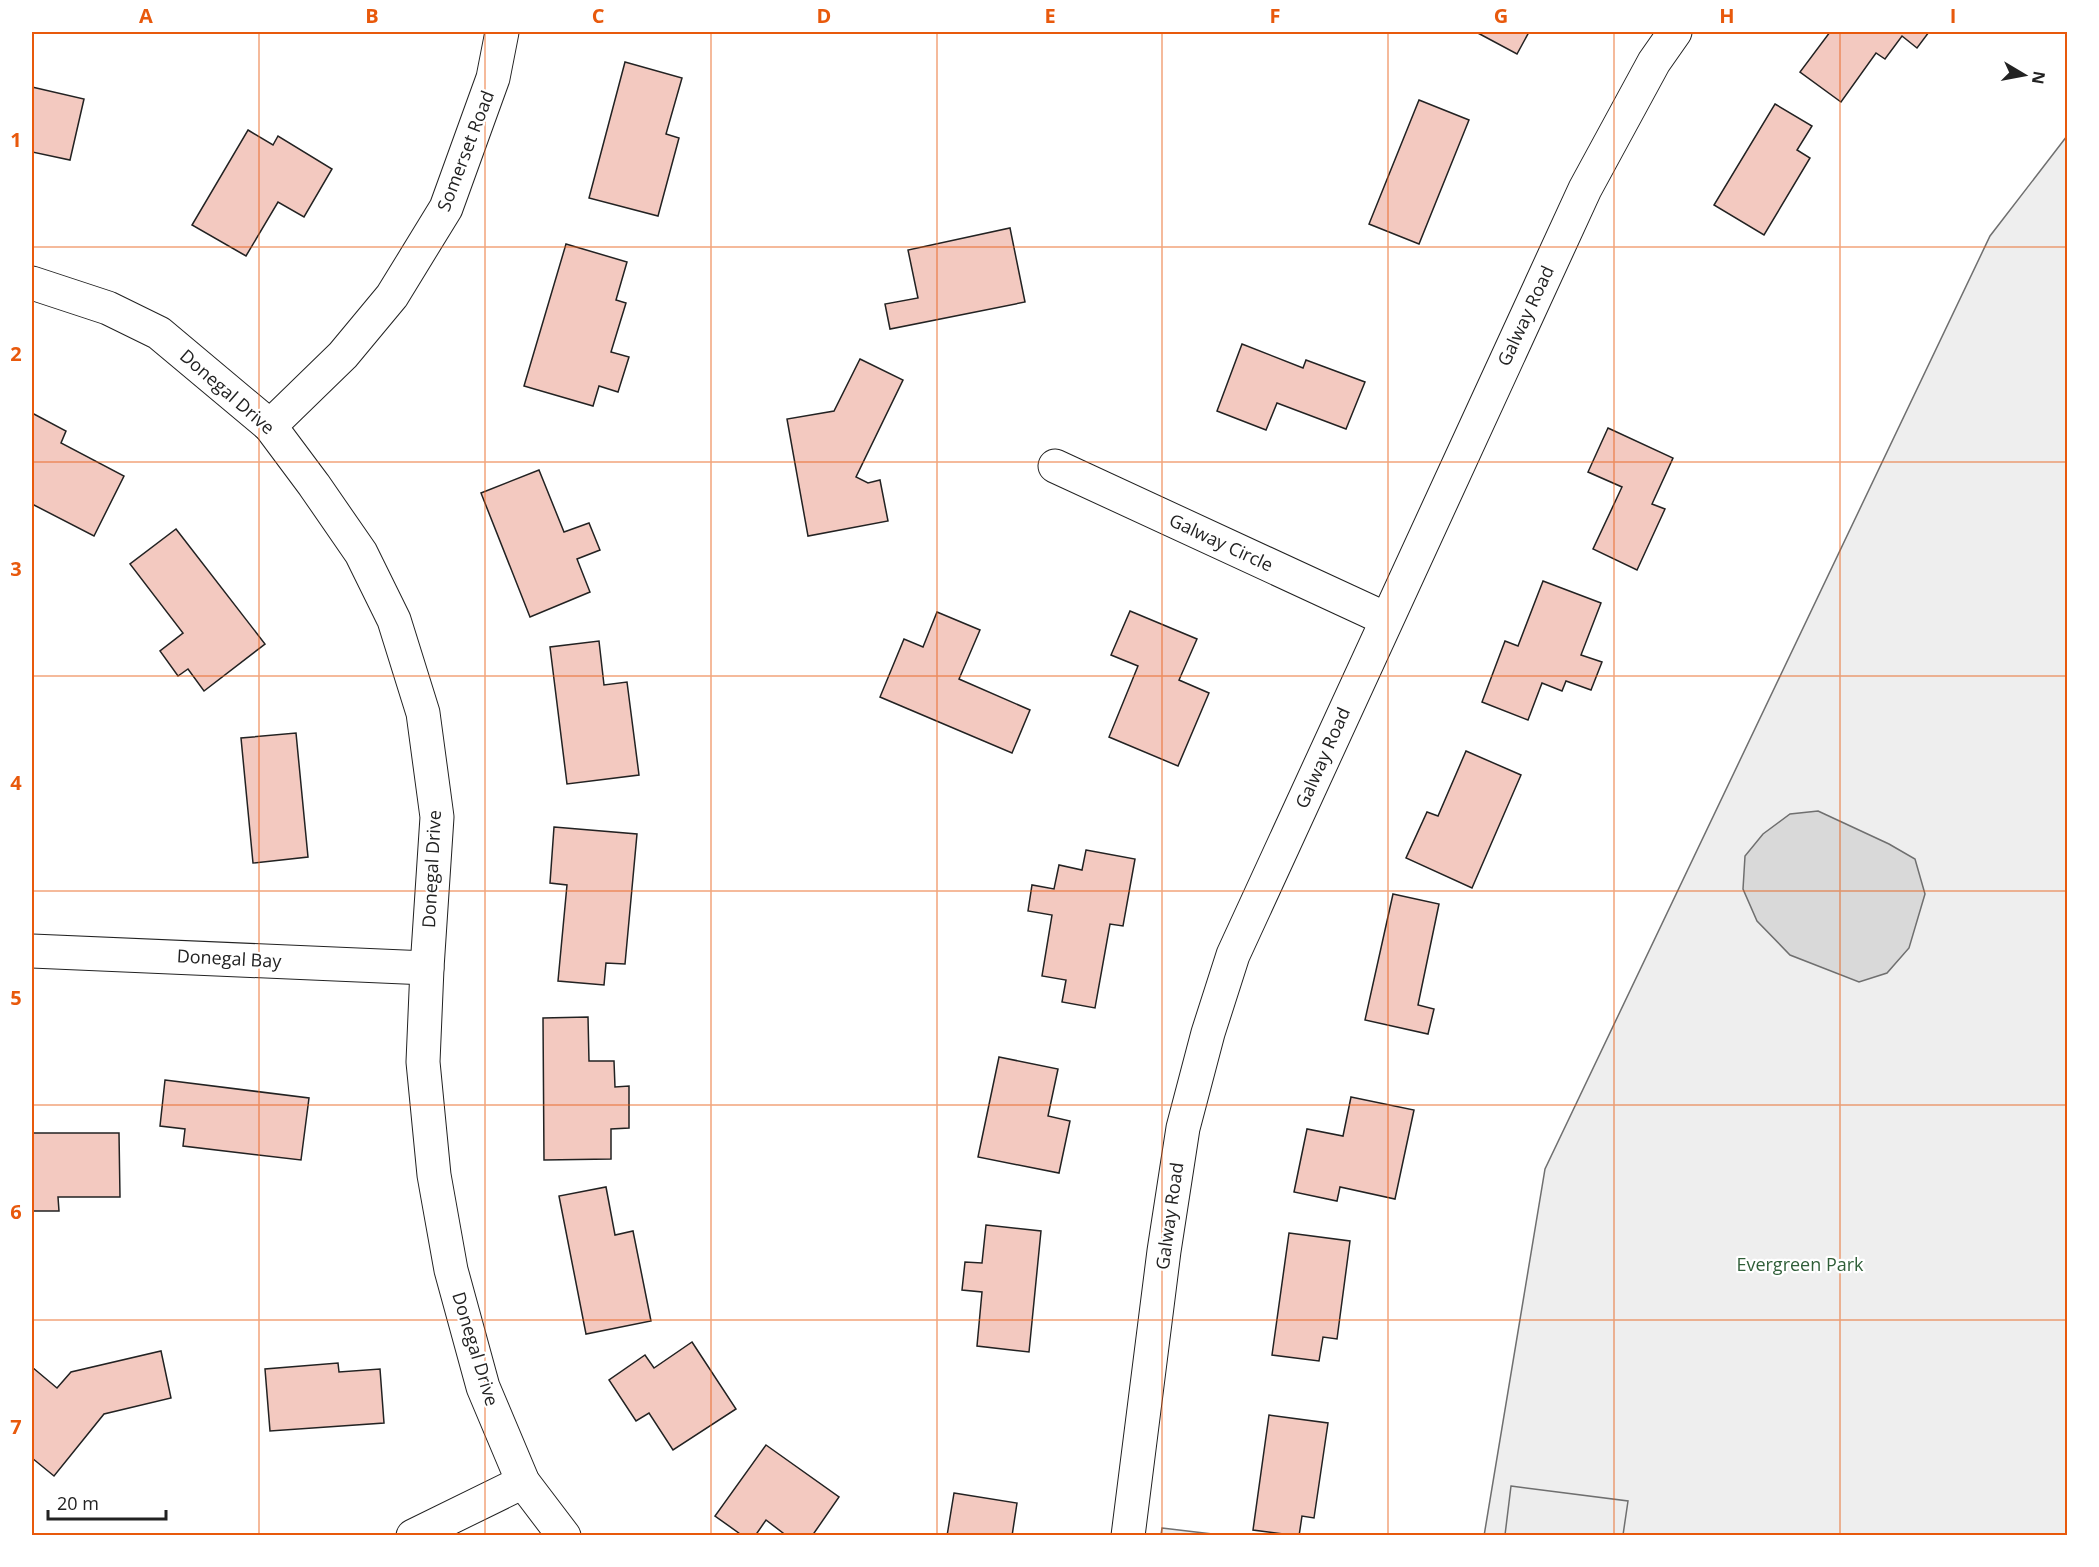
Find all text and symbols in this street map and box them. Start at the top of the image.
text: A [139,2,153,29]
text: B [365,2,379,29]
text: C [592,2,605,29]
text: D [817,2,831,29]
text: E [1044,2,1056,29]
text: F [1270,2,1280,29]
text: G [1494,2,1508,29]
text: H [1719,2,1735,29]
text: I [1950,2,1956,29]
north arrow [1994,45,2054,105]
text: N [2027,69,2051,86]
street label: Somerset Road [431,87,499,214]
text: 1 [10,126,22,153]
street label: Galway Road [1491,261,1559,370]
text: 2 [10,340,22,367]
street label: Donegal Drive [175,343,280,439]
street label: Galway Circle [1166,508,1277,577]
text: 3 [10,555,22,582]
street label: Galway Road [1289,703,1355,812]
text: 4 [10,769,22,796]
street label: Donegal Drive [416,809,446,929]
street label: Donegal Bay [176,943,283,973]
text: 5 [10,984,22,1011]
street label: Galway Road [1150,1161,1188,1271]
text: 6 [10,1198,22,1225]
park label: Evergreen Park [1736,1252,1864,1276]
street label: Donegal Drive [447,1289,505,1409]
text: 7 [10,1413,22,1440]
scale bar [48,1483,166,1521]
text: 20 m [57,1491,99,1515]

